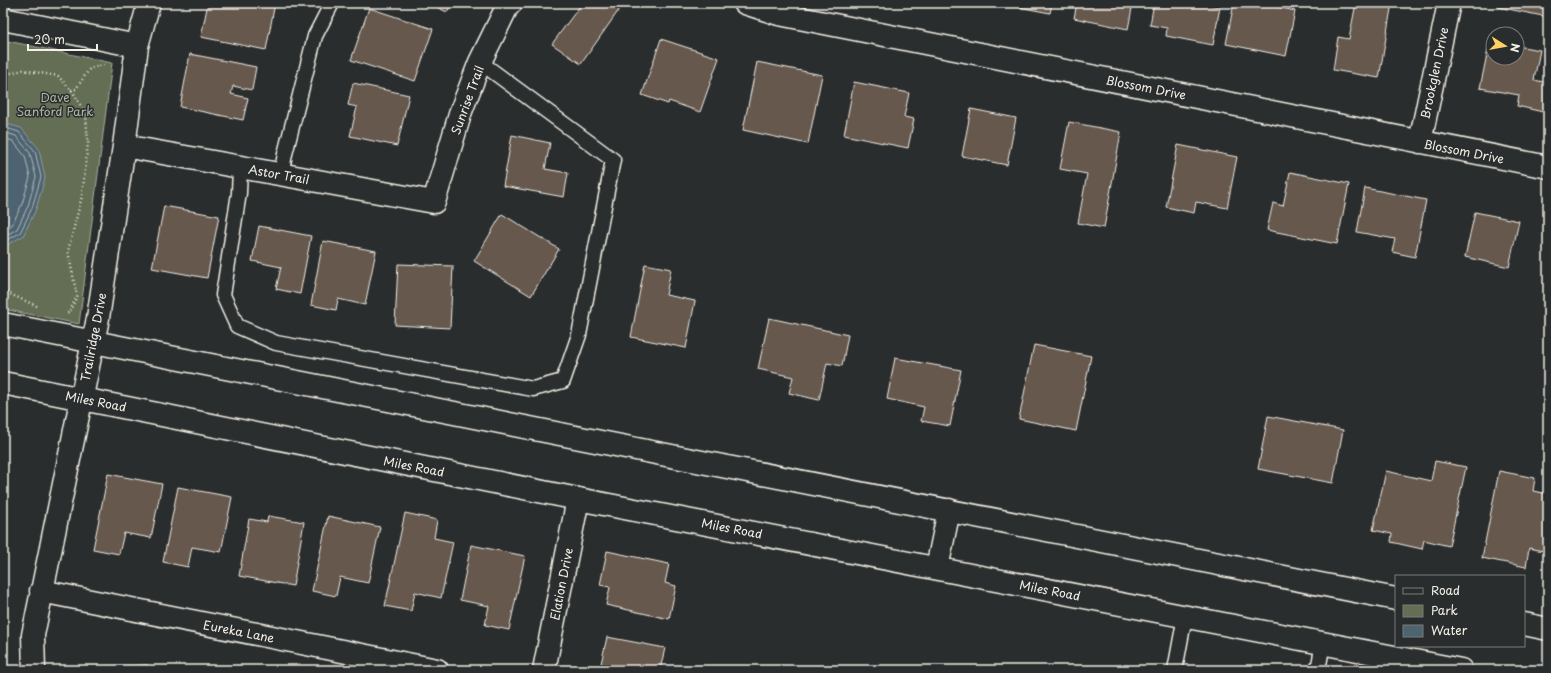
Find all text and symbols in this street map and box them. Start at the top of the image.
street label: Brookglen Drive [1415,25,1453,121]
scale bar [28,26,97,52]
north arrow [1485,26,1525,66]
text: 20 m [34,30,65,48]
text: N [1506,42,1524,54]
street label: Sunrise Trail [446,63,488,137]
street label: Blossom Drive [1104,70,1188,104]
park label: Dave Sanford Park [16,88,94,120]
street label: Blossom Drive [1422,134,1506,168]
street label: Astor Trail [247,160,311,188]
street label: Trailridge Drive [76,291,110,383]
street label: Miles Road [64,386,128,416]
street label: Miles Road [382,451,446,481]
street label: Miles Road [700,513,764,543]
street label: Elation Drive [545,546,577,622]
street label: Miles Road [1018,575,1082,605]
legend [1395,575,1525,647]
text: Road [1431,581,1460,599]
text: Park [1431,601,1458,619]
street label: Eureka Lane [202,615,276,647]
text: Water [1431,621,1468,639]

